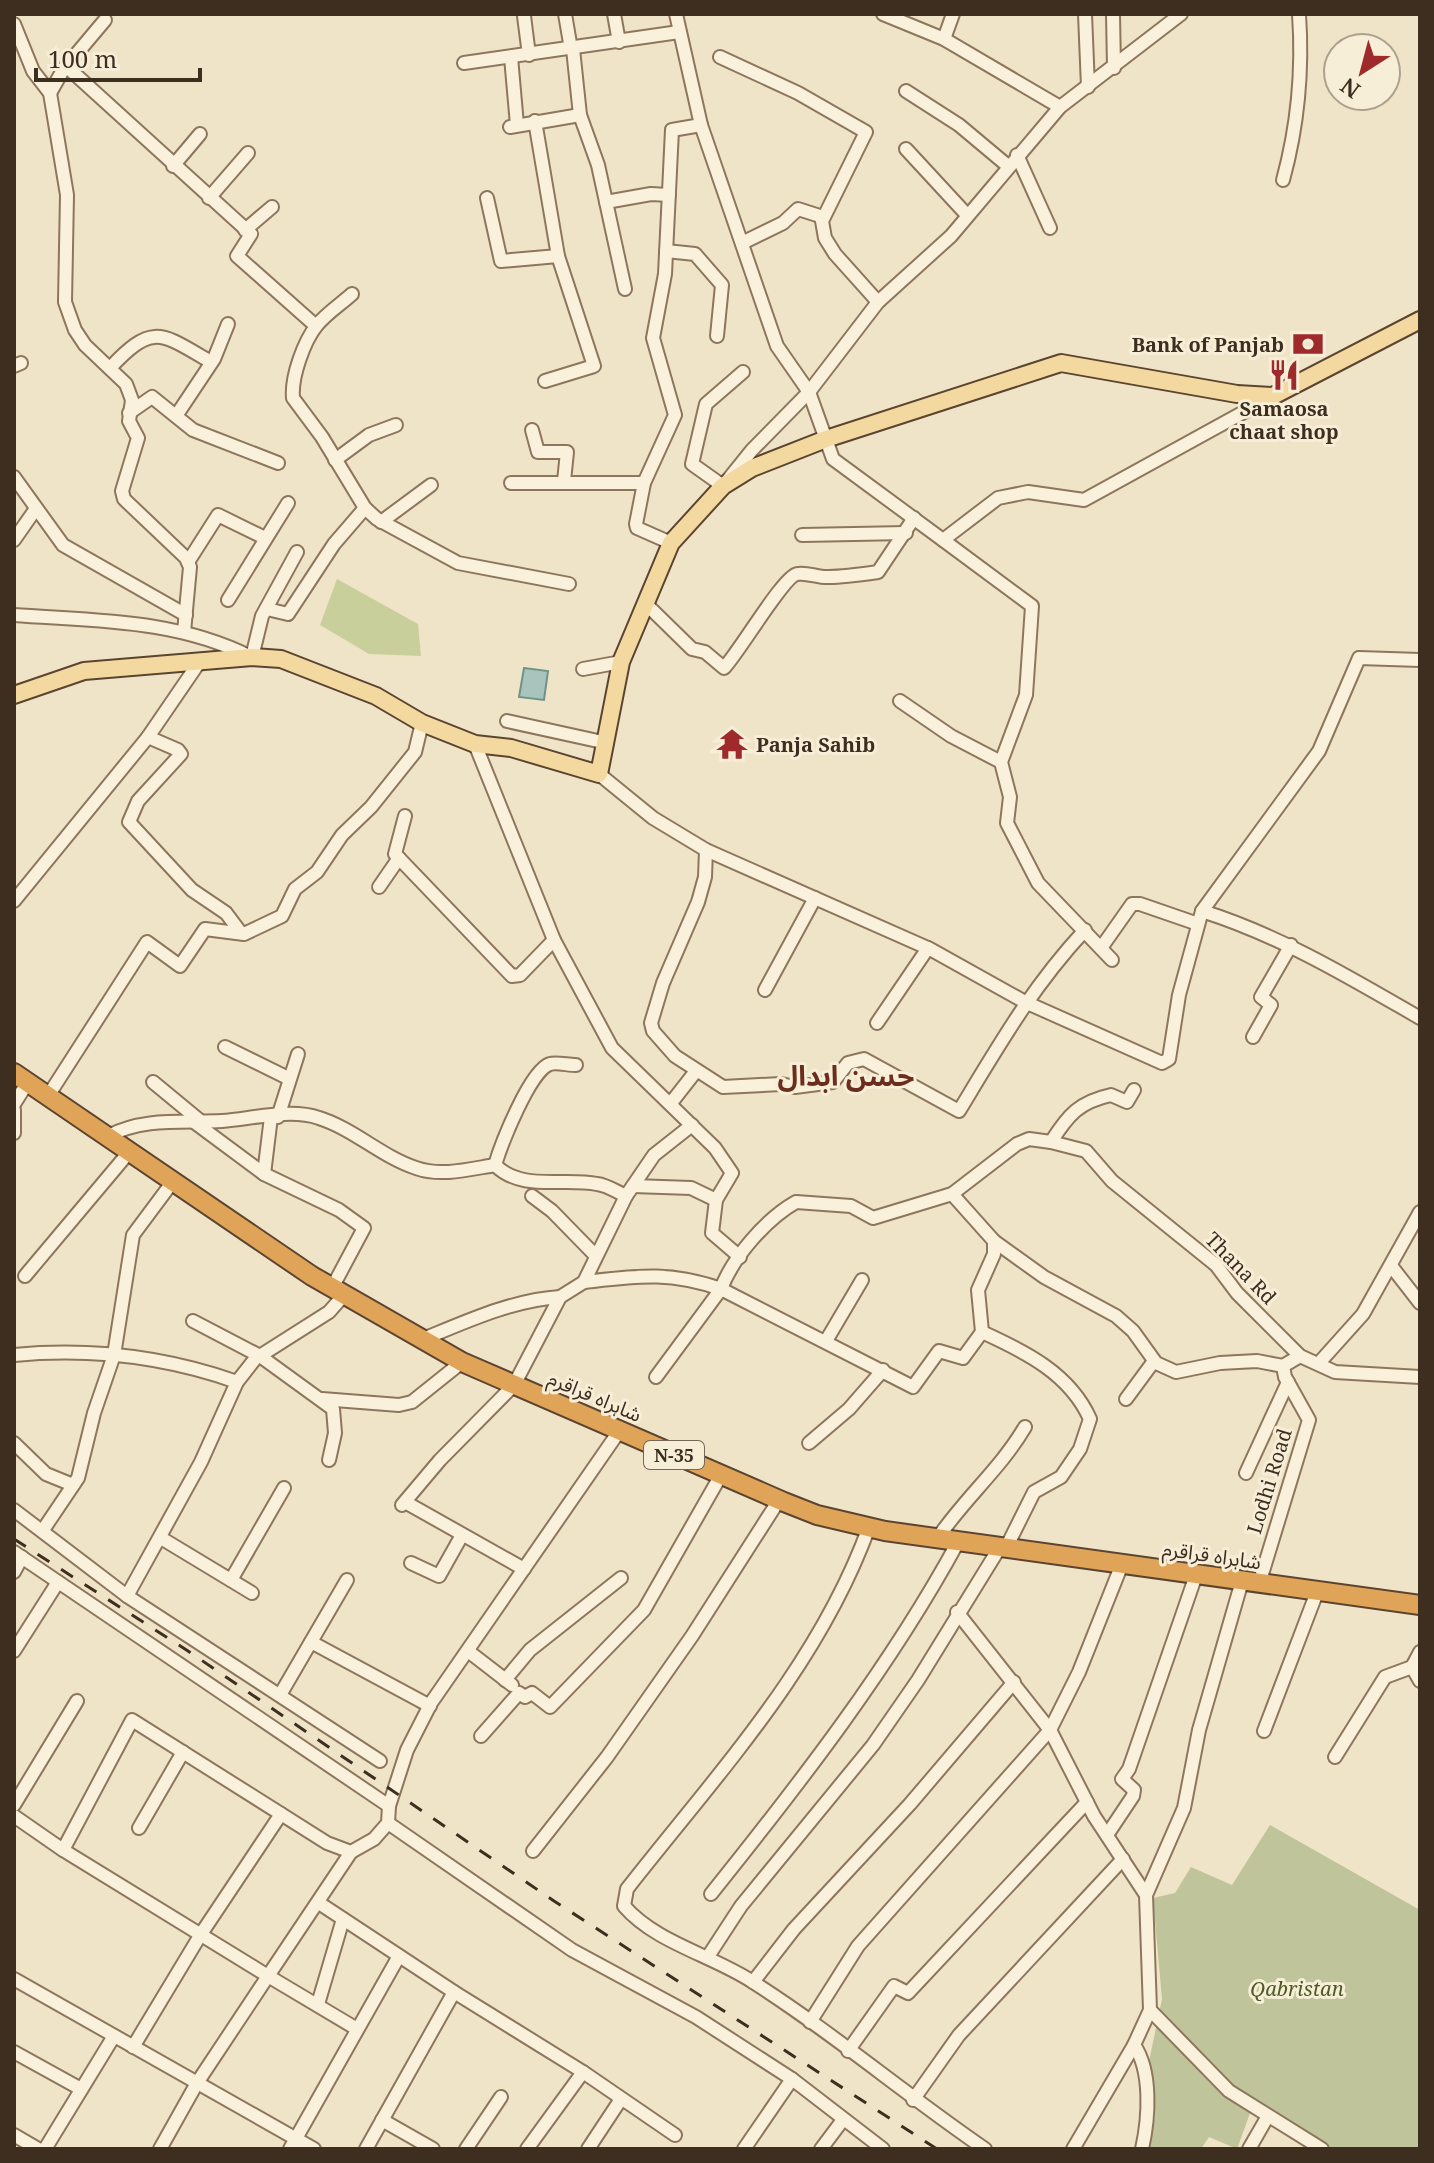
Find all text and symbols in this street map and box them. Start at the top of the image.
scale bar [36,32,200,82]
north arrow [1322,32,1402,112]
text: 100 m [48,42,117,75]
text: N [1334,72,1365,106]
bank icon: Bank of Panjab [1291,327,1325,361]
place label: Bank of Panjab [1132,331,1284,358]
restaurant icon: Samaosa chaat shop [1267,358,1301,392]
place label: Samaosa chaat shop [1229,395,1339,445]
temple icon: Panja Sahib [715,727,749,761]
place label: Panja Sahib [756,731,875,758]
district label: حسن ابدال [778,1056,914,1094]
street label: Thana Rd [1200,1226,1282,1310]
street label: شاہراہ قراقرم [543,1364,646,1430]
street label: Lodhi Road [1240,1425,1298,1537]
road number: N-35 [644,1441,704,1469]
street label: شاہراہ قراقرم [1161,1535,1263,1577]
park label: Qabristan [1250,1975,1344,2002]

